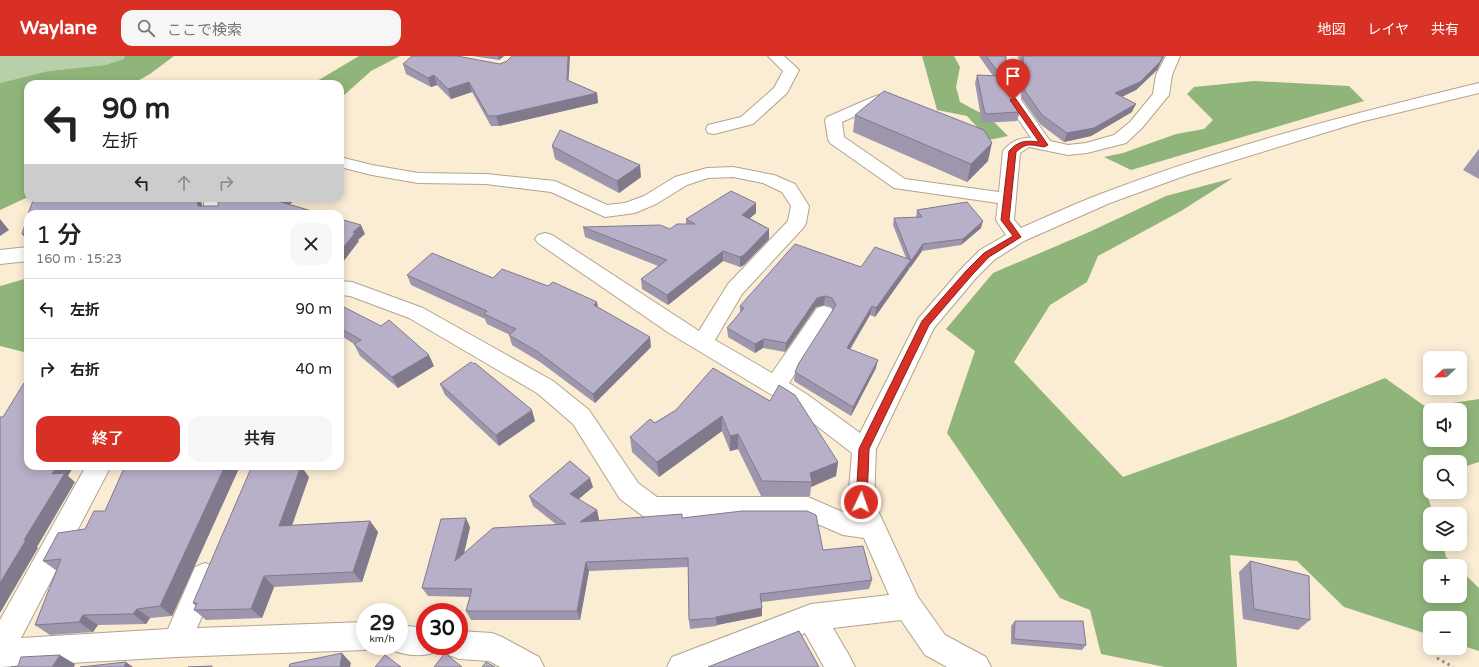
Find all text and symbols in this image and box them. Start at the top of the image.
search box [121,10,401,46]
text: Waylane [20,17,97,39]
icon: search [135,17,157,39]
text: ここで検索 [167,21,242,39]
text: 地図 [1317,21,1345,38]
text: レイヤ [1367,21,1409,38]
text: 共有 [1431,21,1459,38]
pin [996,59,1030,100]
icon: arrive [1002,65,1024,87]
text: 90 m [102,92,170,126]
icon: left [36,96,88,148]
text: 左折 [102,130,138,152]
icon: left [131,172,153,194]
icon: ahead [173,172,195,194]
icon: right [215,172,237,194]
text: 1 分 [36,221,81,250]
button: close [290,223,332,265]
text: 160 m · 15:23 [36,251,122,267]
icon: left [36,298,58,320]
text: 90 m [295,300,332,318]
text: 左折 [70,301,100,319]
north arrow [1423,351,1467,395]
map controls [1423,351,1467,655]
icon: right [36,358,58,380]
text: 40 m [295,360,332,378]
text: 右折 [70,361,100,379]
button: sound [1423,403,1467,447]
button: 終了 [36,416,180,462]
button: 共有 [188,416,332,462]
button: search [1423,455,1467,499]
position arrow [840,481,882,523]
button: layers [1423,507,1467,551]
button: + [1423,559,1467,603]
speed limit sign: 30 [416,603,468,655]
button: − [1423,611,1467,655]
text: 29 [369,612,395,636]
text: km/h [369,633,395,645]

